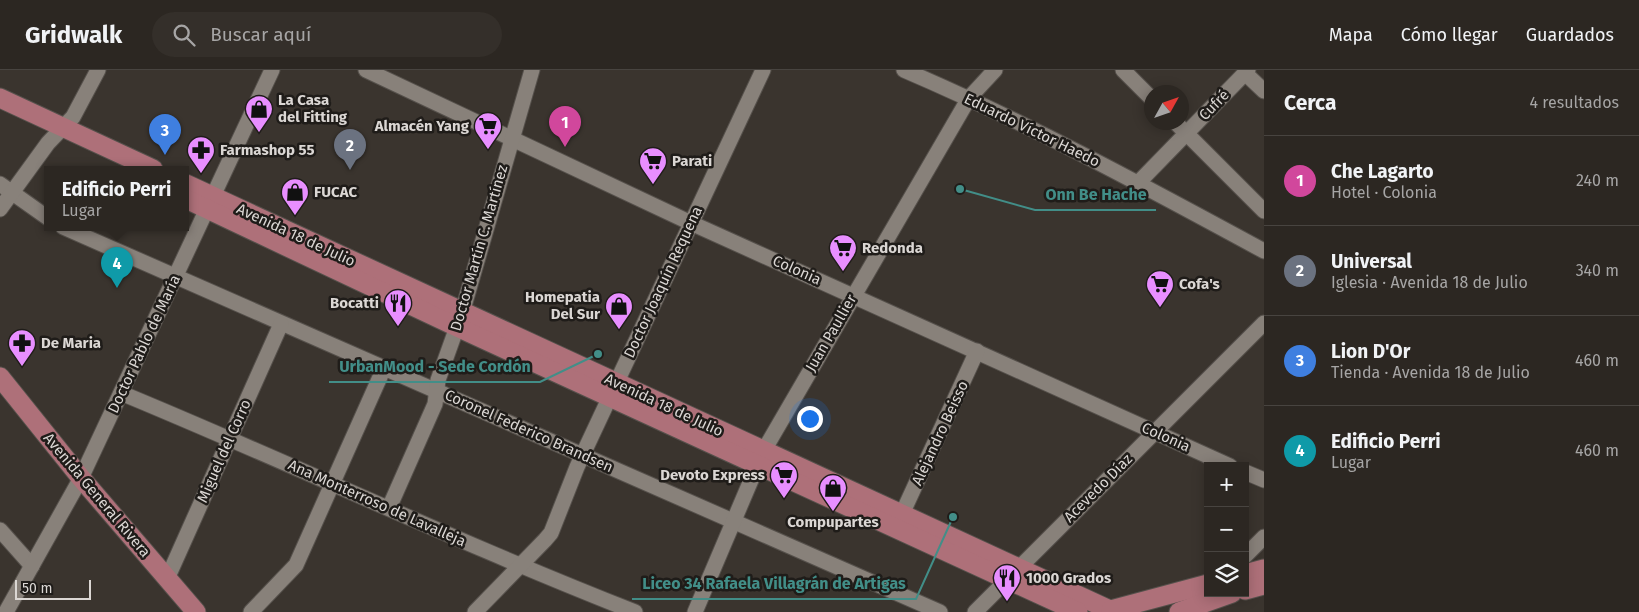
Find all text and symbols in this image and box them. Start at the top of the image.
search box [152,12,502,57]
text: Gridwalk [25,21,122,49]
icon: search [170,21,198,49]
text: Buscar aquí [210,23,311,46]
text: Mapa [1329,24,1373,46]
text: Cómo llegar [1401,24,1498,46]
text: Guardados [1526,24,1614,46]
north arrow [1144,85,1189,130]
street label: Cufré [1195,86,1233,124]
street label: Eduardo Víctor Haedo [961,89,1103,171]
text: Cerca [1284,90,1336,116]
place label: La Casa del Fitting [278,91,348,126]
text: 4 resultados [1530,93,1619,112]
shop icon: La Casa del Fitting [244,94,274,133]
pin: 1 [549,106,581,147]
supermarket icon: Almacén Yang [473,111,503,150]
pin: 3 [149,114,181,155]
place label: Almacén Yang [374,117,470,135]
pin: 2 [334,129,366,170]
pharmacy icon: Farmashop 55 [186,135,216,174]
place label: Farmashop 55 [220,141,315,159]
supermarket icon: Parati [638,146,668,185]
place label: Parati [672,152,712,170]
text: Che Lagarto [1331,160,1434,183]
street label: Doctor Martín C. Martínez [447,162,511,333]
popup [44,166,189,231]
text: 1 [1296,171,1304,190]
text: 240 m [1576,171,1619,190]
shop icon: FUCAC [280,177,310,216]
text: Edificio Perri [62,178,171,201]
callout: Onn Be Hache [1035,179,1156,210]
place label: FUCAC [314,183,357,201]
text: Hotel · Colonia [1331,183,1437,202]
text: Onn Be Hache [1046,185,1147,204]
street label: Avenida 18 de Julio [234,200,358,270]
text: Lugar [62,201,102,220]
street label: Doctor Joaquín Requena [620,203,706,361]
supermarket icon: Redonda [828,233,858,272]
place label: Redonda [862,239,923,257]
pin: 4 [101,247,133,288]
text: Universal [1331,250,1412,273]
street label: Colonia [770,251,824,289]
text: 2 [1296,261,1304,280]
text: 340 m [1576,261,1619,280]
supermarket icon: Cofa's [1145,269,1175,308]
street label: Doctor Pablo de María [104,272,184,416]
text: Iglesia · Avenida 18 de Julio [1331,273,1528,292]
place label: Cofa's [1179,275,1220,293]
restaurant icon: Bocatti [383,288,413,327]
place label: Homepatia Del Sur [525,288,601,323]
shop icon: Homepatia Del Sur [604,291,634,330]
street label: Juan Paullier [802,291,860,375]
place label: Bocatti [330,294,379,312]
pharmacy icon: De Maria [7,328,37,367]
place label: De Maria [41,334,101,352]
text: Lion D'Or [1331,340,1410,363]
callout: UrbanMood - Sede Cordón [329,351,540,382]
text: 3 [1296,351,1304,370]
text: 460 m [1575,351,1619,370]
text: UrbanMood - Sede Cordón [339,357,531,376]
text: Tienda · Avenida 18 de Julio [1331,363,1530,382]
street label: Avenida 18 de Julio [602,370,726,440]
street label: Alejandro Beisso [908,378,972,488]
street label: Coronel Federico Brandsen [442,386,616,476]
street label: Miguel del Corro [193,397,255,505]
your location [797,406,823,432]
street label: Colonia [1139,418,1193,456]
street label: Avenida General Rivera [40,429,154,561]
text: Edificio Perri [1331,430,1441,453]
text: 4 [1295,441,1305,460]
text: 460 m [1575,441,1619,460]
street label: Acevedo Díaz [1060,450,1136,526]
text: Lugar [1331,453,1371,472]
street label: Ana Monterroso de Lavalleja [285,456,469,550]
supermarket icon: Devoto Express [769,460,799,499]
map controls [1204,462,1249,597]
button: + [1204,462,1249,507]
place label: Devoto Express [660,466,765,484]
shop icon: Compupartes [818,473,848,512]
button: − [1204,507,1249,552]
place label: Compupartes [787,513,879,531]
button: layers [1204,552,1249,597]
restaurant icon: 1000 Grados [992,563,1022,602]
callout: Liceo 34 Rafaela Villagrán de Artigas [632,568,916,599]
place label: 1000 Grados [1026,569,1111,587]
text: Liceo 34 Rafaela Villagrán de Artigas [642,574,906,593]
scale bar [15,577,91,600]
text: 50 m [22,580,53,597]

